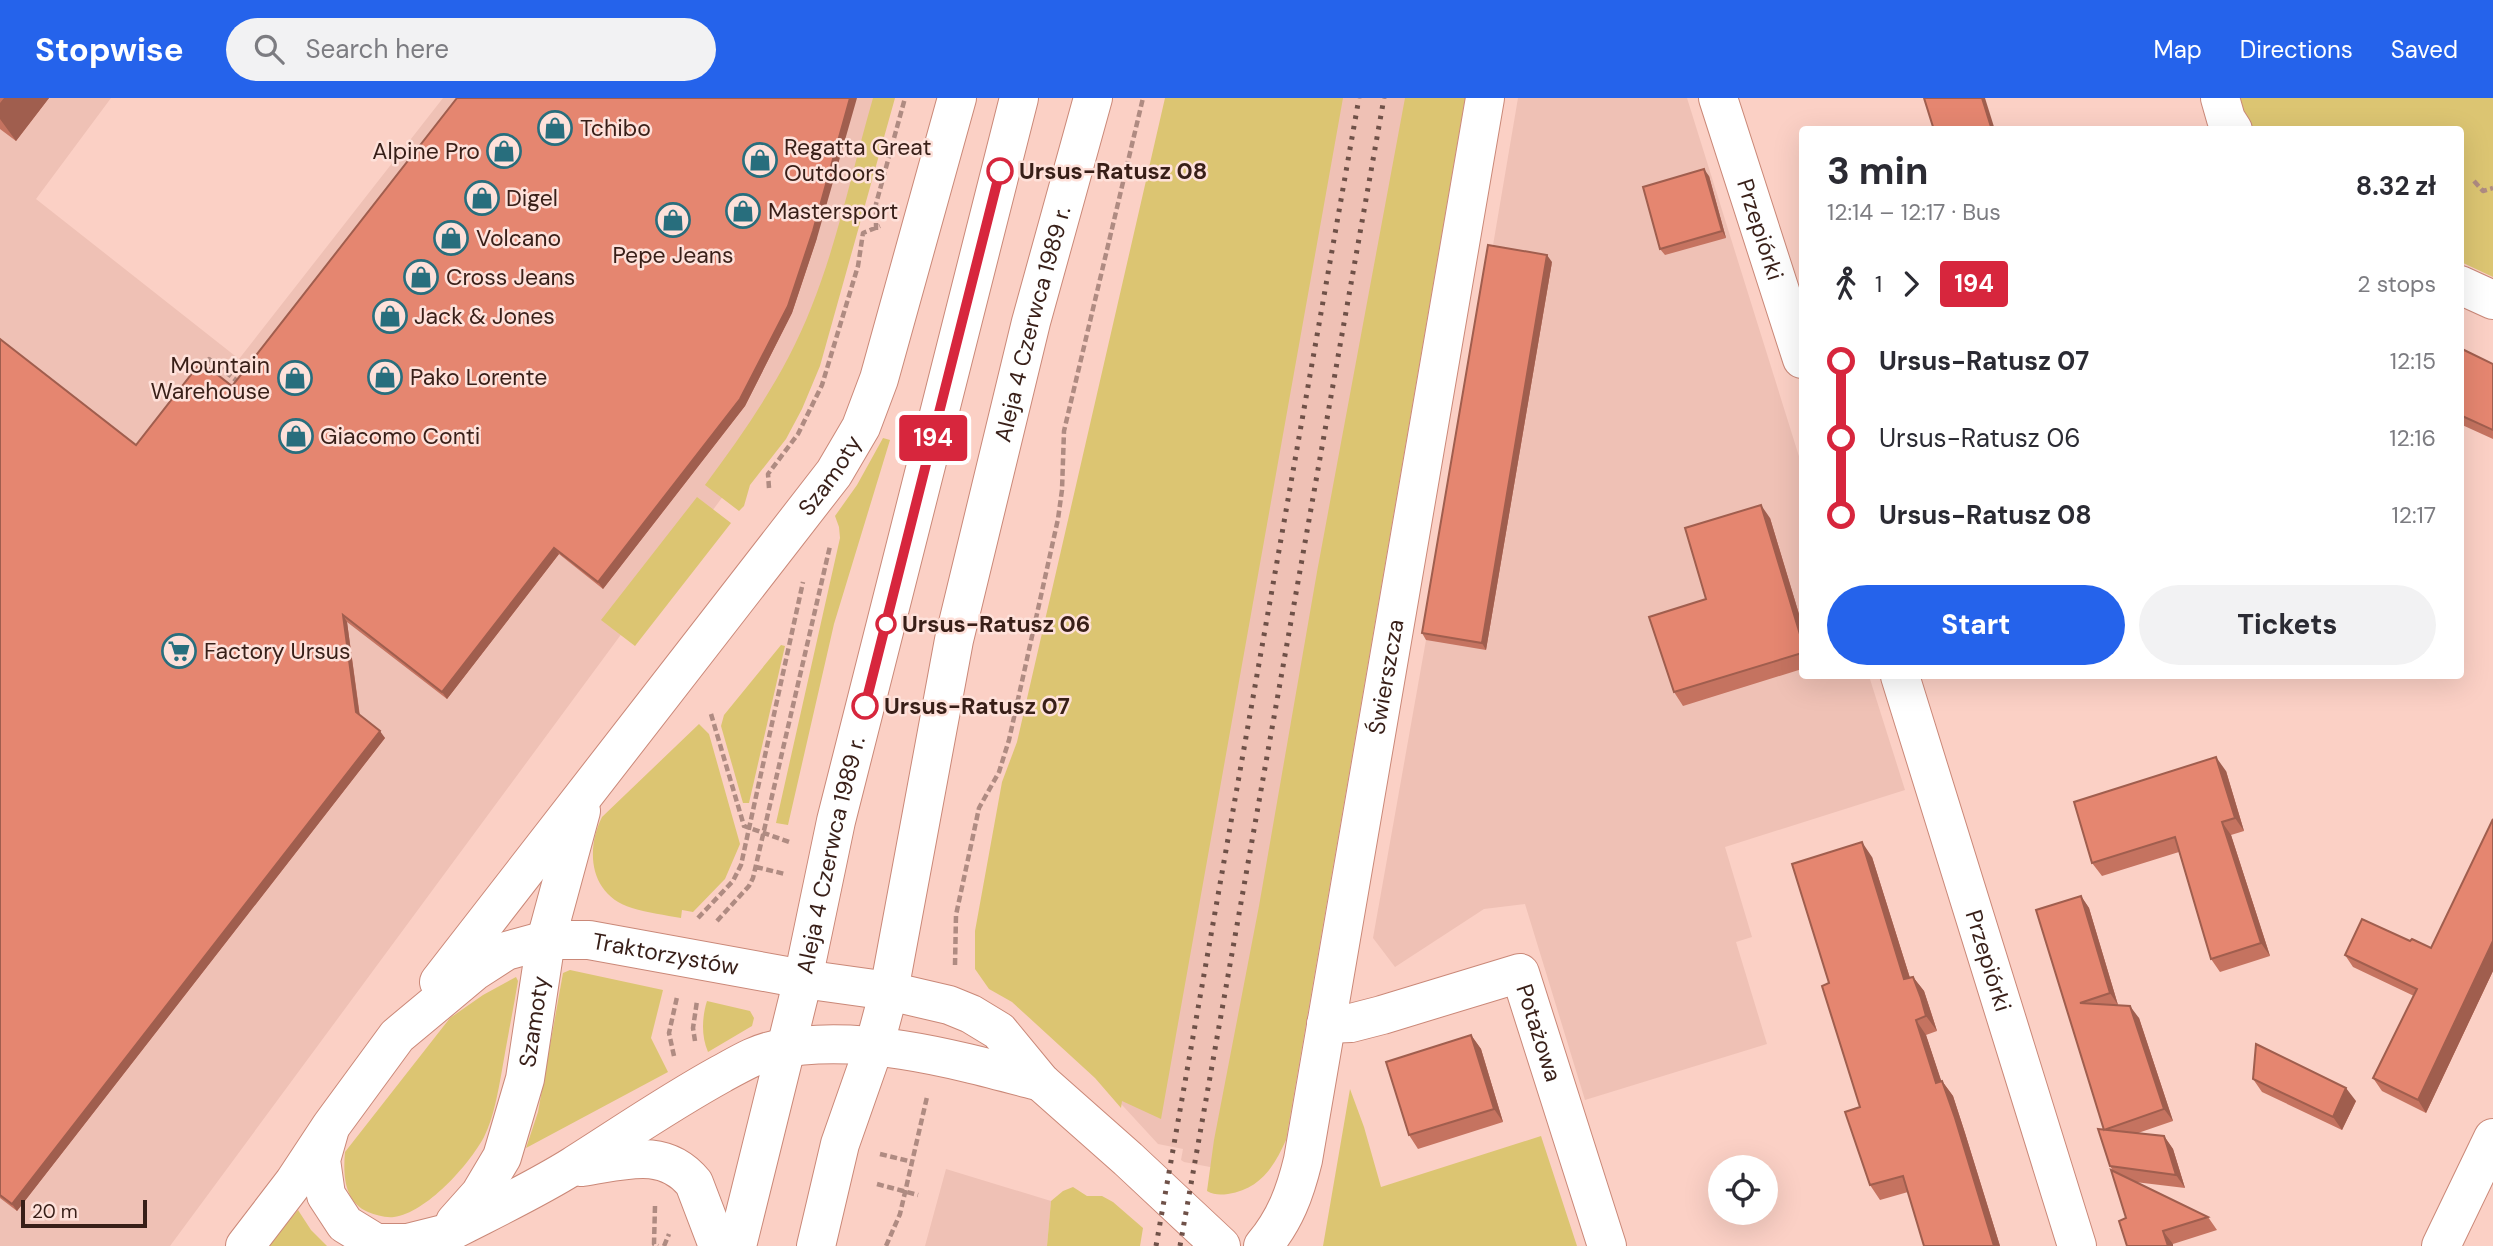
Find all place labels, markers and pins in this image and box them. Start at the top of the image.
shop icon: Tchibo [536,109,574,147]
place label: Tchibo [580,113,651,143]
shop icon: Alpine Pro [485,132,523,170]
place label: Regatta Great Outdoors [784,132,931,188]
place label: Alpine Pro [372,136,480,166]
shop icon: Regatta Great Outdoors [741,141,779,179]
place label: Ursus-Ratusz 08 [1019,156,1207,186]
marker: Ursus-Ratusz 08 [987,158,1013,184]
shop icon: Digel [463,179,501,217]
place label: Digel [506,183,558,213]
shop icon: Mastersport [724,192,762,230]
place label: Mastersport [768,196,898,226]
shop icon: Pepe Jeans [654,201,692,239]
shop icon: Volcano [432,219,470,257]
place label: Volcano [476,223,561,253]
place label: Pepe Jeans [612,240,734,270]
shop icon: Cross Jeans [402,258,440,296]
place label: Cross Jeans [446,262,575,292]
shop icon: Jack & Jones [371,297,409,335]
place label: Jack & Jones [414,301,555,331]
place label: Mountain Warehouse [151,350,270,406]
shop icon: Pako Lorente [366,358,404,396]
shop icon: Mountain Warehouse [276,359,314,397]
place label: Pako Lorente [410,362,547,392]
shop icon: Giacomo Conti [277,417,315,455]
place label: Giacomo Conti [320,421,480,451]
place label: Ursus-Ratusz 06 [902,609,1090,639]
marker: Ursus-Ratusz 06 [876,614,896,634]
supermarket icon: Factory Ursus [160,632,198,670]
place label: Factory Ursus [204,636,350,666]
place label: Ursus-Ratusz 07 [884,691,1070,721]
marker: Ursus-Ratusz 07 [852,693,878,719]

